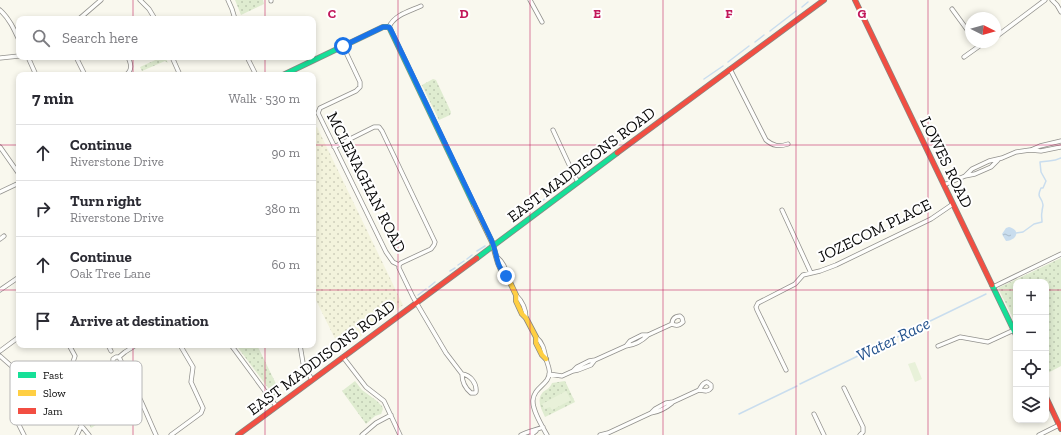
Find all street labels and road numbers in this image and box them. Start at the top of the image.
street label: EAST MADDISONS ROAD [504,103,659,226]
street label: MCLENAGHAN ROAD [323,109,410,256]
street label: LOWES ROAD [916,113,977,211]
street label: JOZECOM PLACE [814,195,934,266]
street label: EAST MADDISONS ROAD [244,296,399,419]

